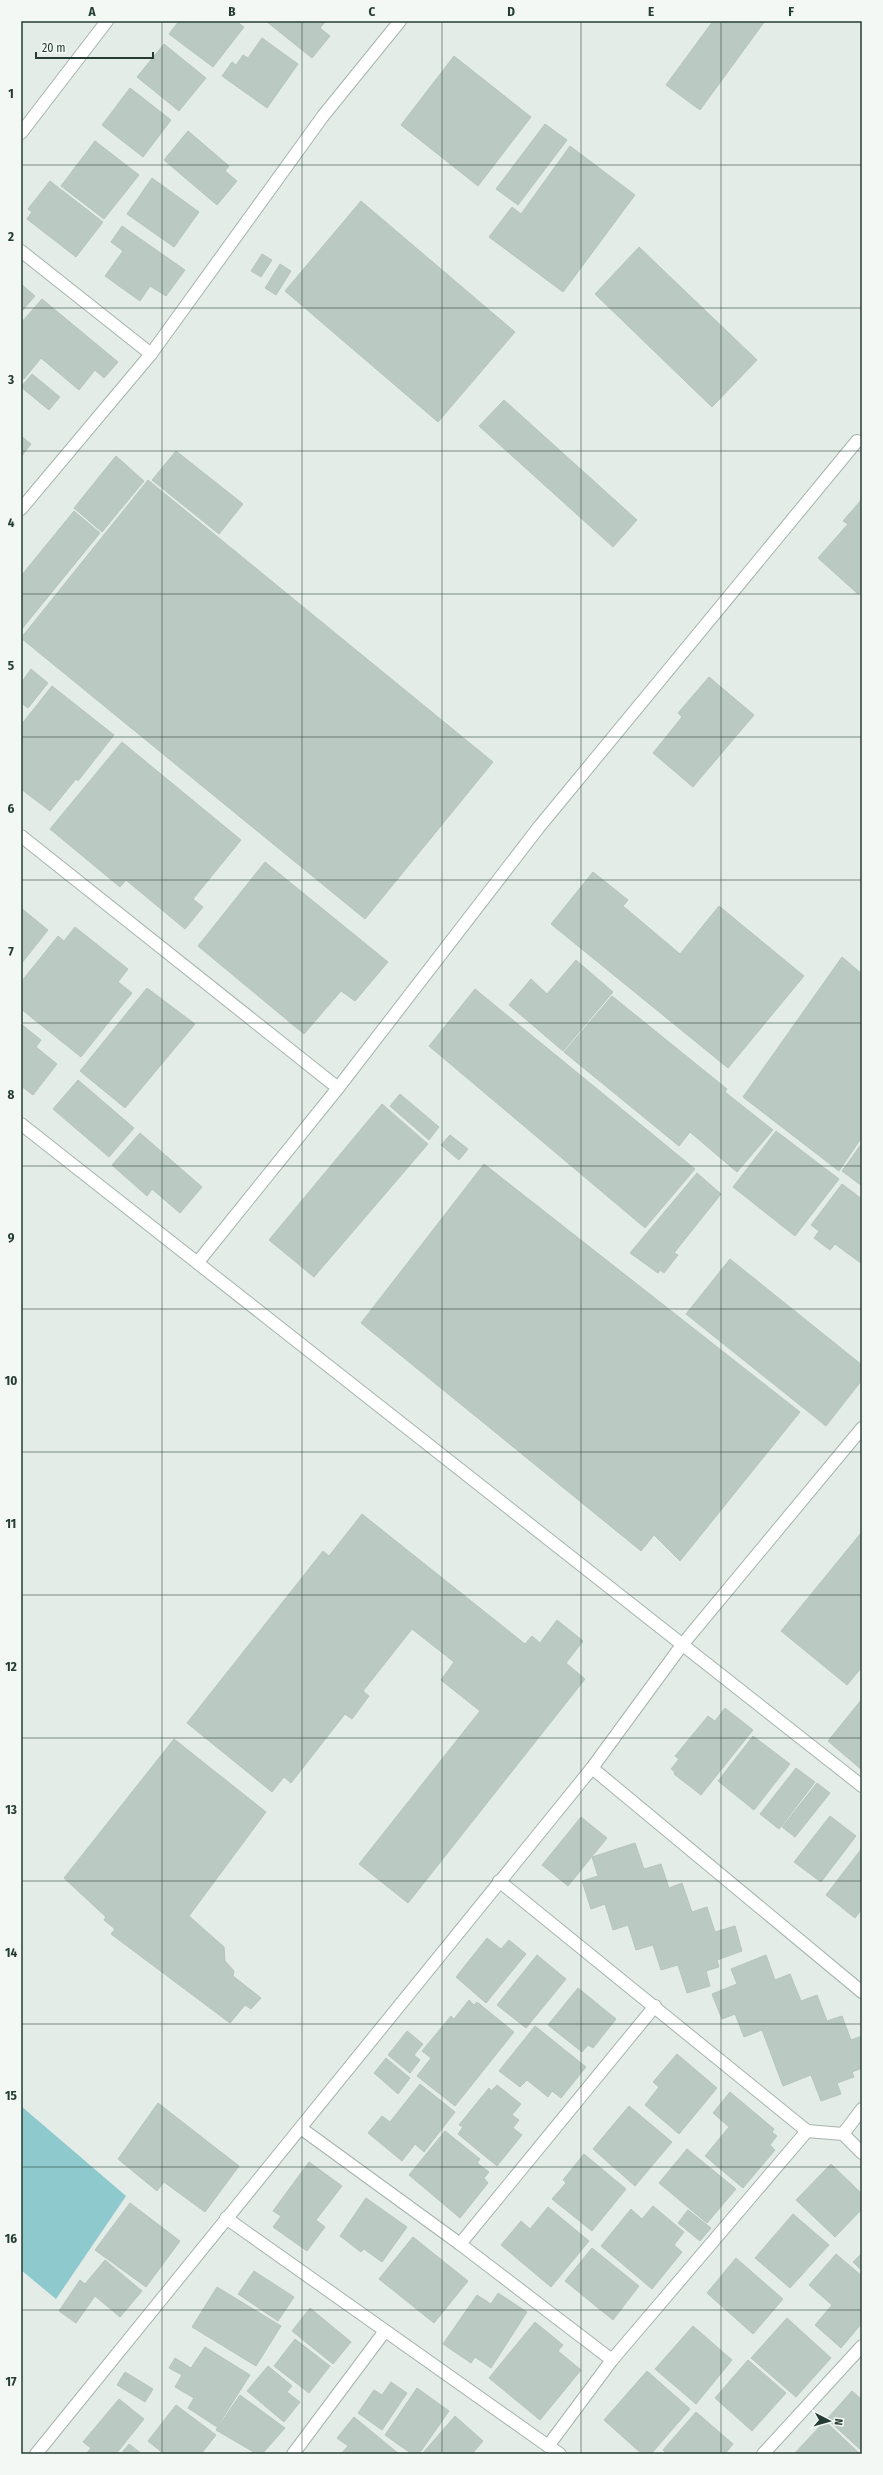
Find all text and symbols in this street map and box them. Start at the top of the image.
text: A [87,4,96,19]
text: B [228,4,236,19]
text: C [369,4,376,19]
text: D [507,4,515,19]
text: E [648,4,654,19]
text: F [788,4,794,19]
scale bar [36,34,153,60]
text: 20 m [42,41,66,55]
text: 1 [8,86,14,101]
text: 2 [7,229,14,244]
text: 3 [7,372,14,387]
text: 4 [8,515,15,530]
text: 5 [8,658,14,673]
text: 6 [8,801,15,816]
text: 7 [8,944,14,959]
text: 8 [8,1087,15,1102]
text: 9 [8,1230,15,1245]
text: 10 [5,1373,17,1388]
text: 11 [6,1516,16,1531]
text: 12 [5,1659,17,1674]
text: 13 [5,1802,17,1817]
text: 14 [5,1945,17,1960]
text: 15 [5,2088,17,2103]
text: 16 [5,2231,17,2246]
text: 17 [5,2374,17,2389]
north arrow [809,2401,849,2441]
text: N [832,2418,845,2426]

